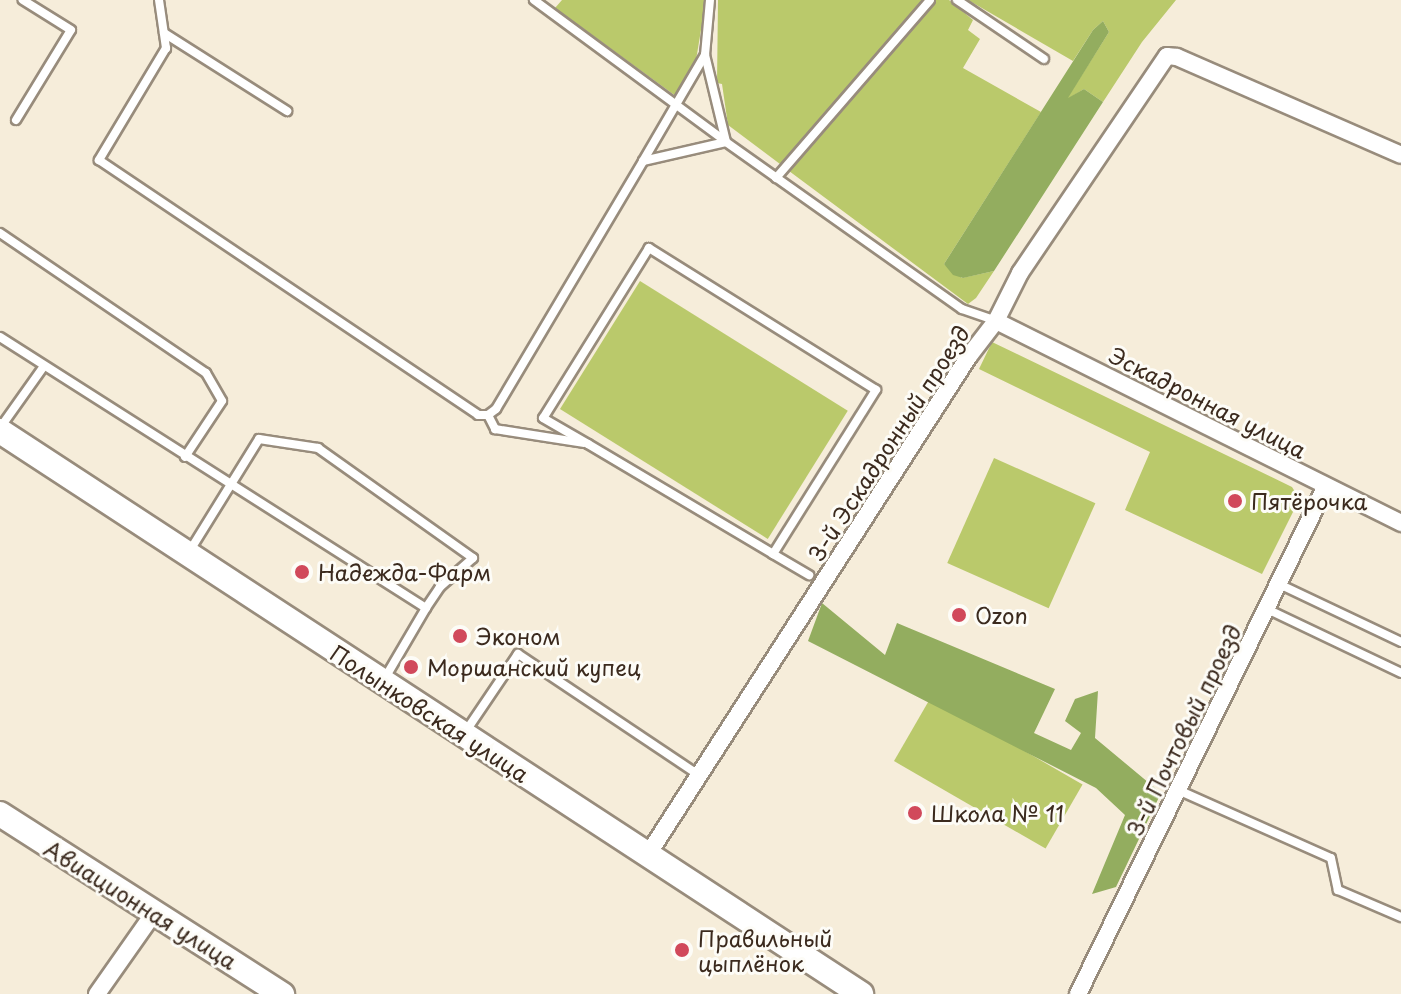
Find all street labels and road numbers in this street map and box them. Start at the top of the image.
street label: 3-й Эскадронный проезд [802,321,974,565]
street label: Эскадронная улица [1105,341,1311,463]
street label: 3-й Почтовый проезд [1120,620,1246,840]
street label: Полынковская улица [325,639,535,787]
street label: Авиационная улица [39,834,243,974]

